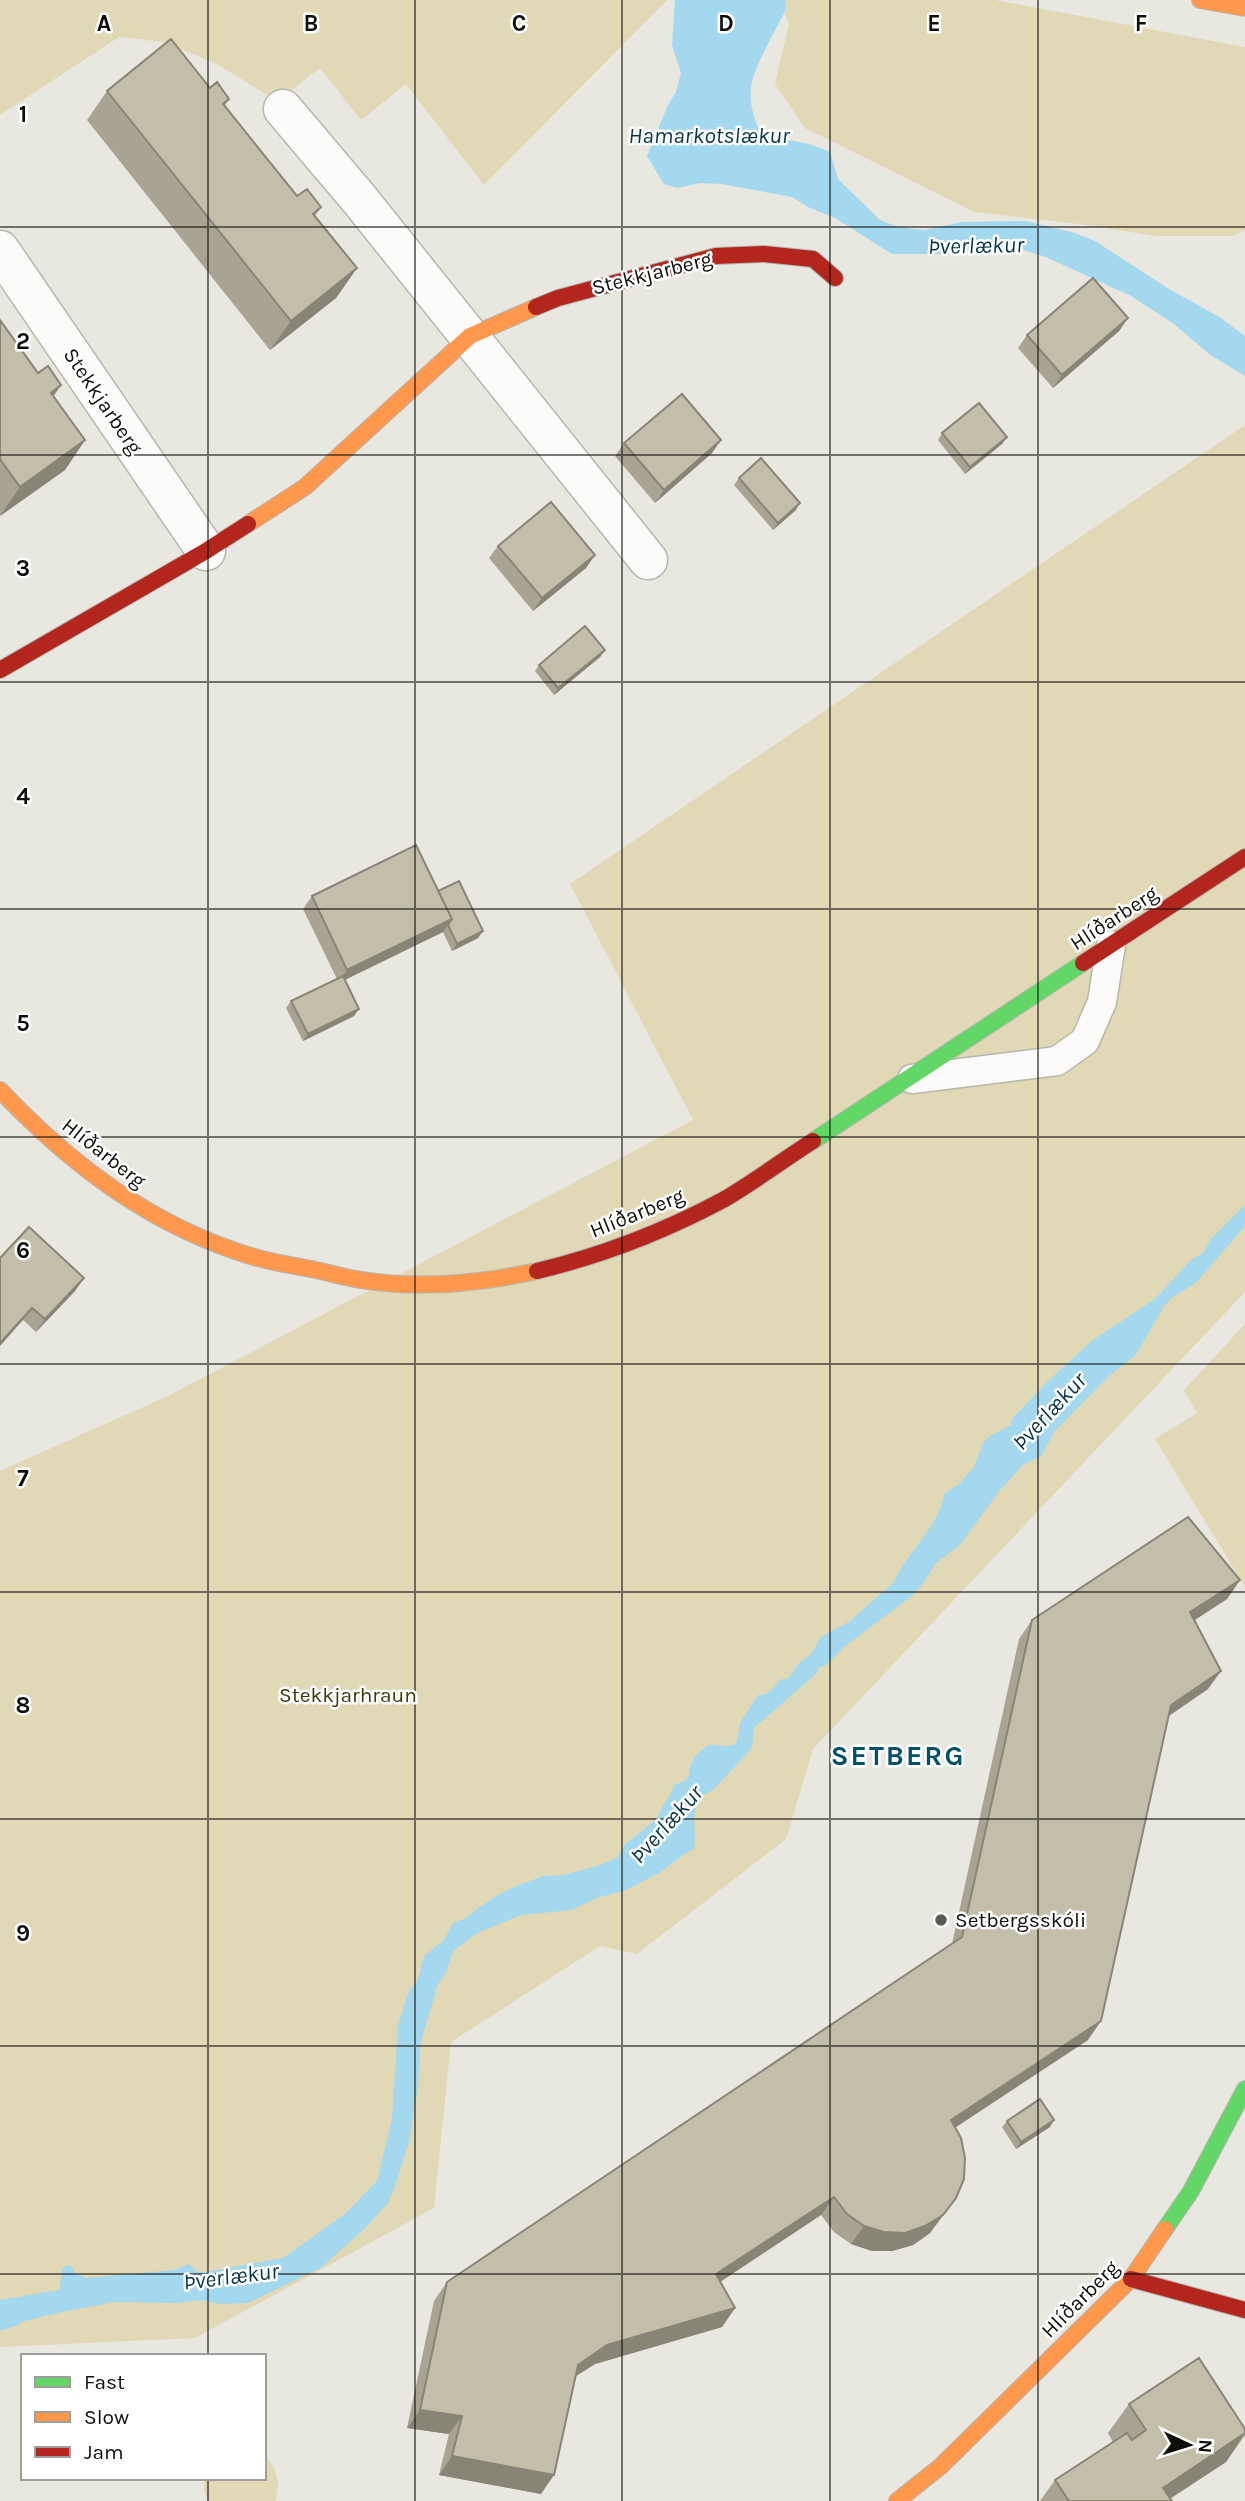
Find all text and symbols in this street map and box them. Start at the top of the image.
text: A [97,10,111,37]
text: B [304,10,318,37]
text: C [512,10,526,37]
text: D [718,10,734,37]
text: E [927,10,941,37]
text: F [1135,10,1147,37]
text: 1 [19,101,27,128]
water label: Hamarkotslækur [628,122,791,149]
water label: Þverlækur [928,231,1025,260]
street label: Stekkjarberg [589,246,715,300]
text: 2 [16,328,30,355]
street label: Stekkjarberg [59,343,147,459]
text: 3 [16,555,30,582]
text: 4 [16,783,30,810]
street label: Hlíðarberg [1066,881,1162,955]
text: 5 [16,1010,30,1037]
street label: Hlíðarberg [57,1113,151,1193]
street label: Hlíðarberg [586,1183,688,1243]
text: 6 [16,1237,30,1264]
water label: Þverlækur [1007,1366,1093,1456]
text: 7 [17,1465,29,1492]
park label: Stekkjarhraun [279,1683,417,1707]
text: 8 [16,1692,30,1719]
district label: SETBERG [831,1739,965,1772]
water label: Þverlækur [624,1779,709,1869]
place label: Setbergsskóli [955,1908,1086,1932]
marker: Setbergsskóli [933,1912,949,1928]
text: 9 [16,1920,30,1947]
street label: Hlíðarberg [1036,2255,1124,2343]
water label: Þverlækur [182,2257,281,2296]
legend [21,2354,266,2480]
text: Fast [84,2370,125,2394]
text: Slow [84,2405,129,2429]
north arrow [1154,2410,1224,2480]
text: N [1194,2439,1216,2454]
text: Jam [84,2440,124,2464]

